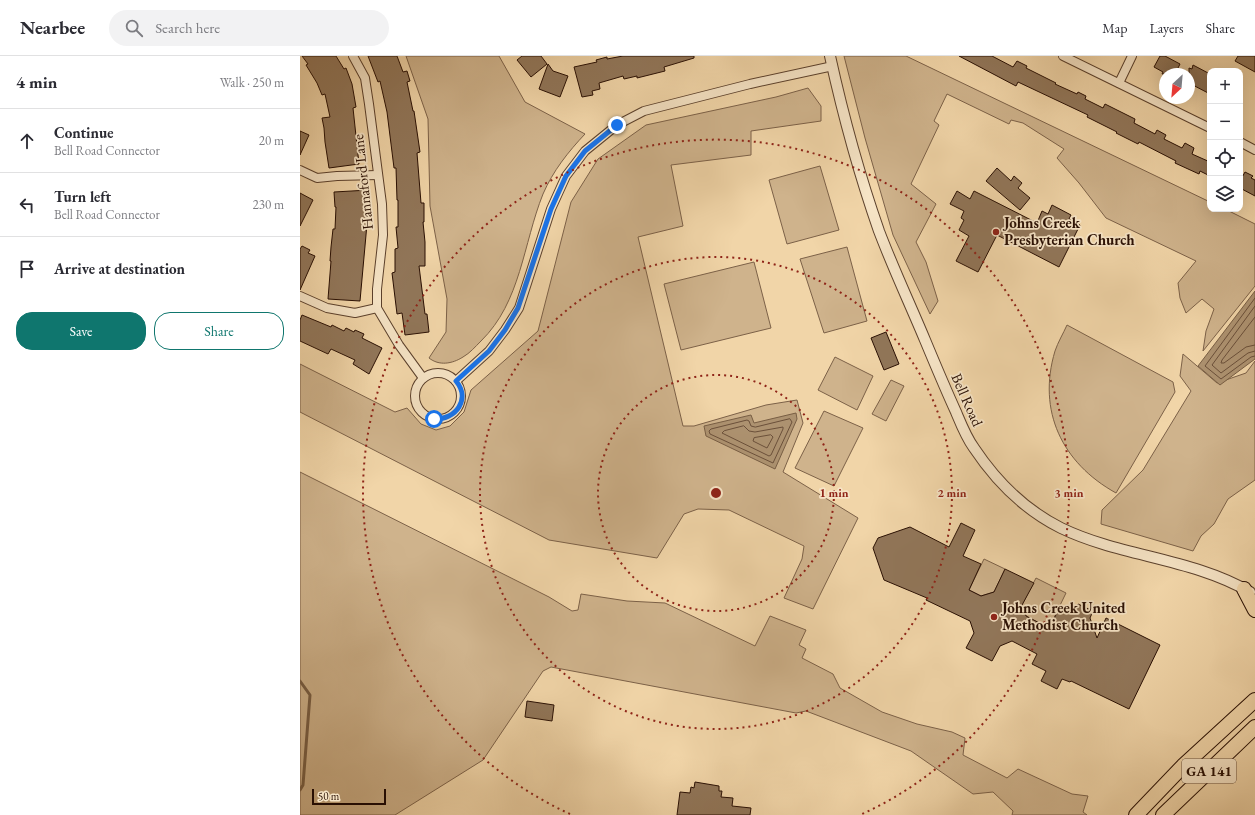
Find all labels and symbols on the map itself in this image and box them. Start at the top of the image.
north arrow [1159,68,1195,104]
route end [608,116,626,134]
street label: Hannaford Lane [348,133,377,231]
place label: Johns Creek Presbyterian Church [1002,213,1135,249]
marker: Johns Creek Presbyterian Church [991,227,1001,237]
street label: Bell Road [947,370,988,430]
route start [425,410,443,428]
text: 1 min [819,485,849,501]
text: 2 min [937,485,967,501]
text: 3 min [1054,485,1084,501]
centre of rings [709,486,723,500]
place label: Johns Creek United Methodist Church [1000,598,1126,634]
marker: Johns Creek United Methodist Church [989,612,999,622]
road number: GA 141 [1182,759,1236,783]
scale bar [312,787,386,806]

